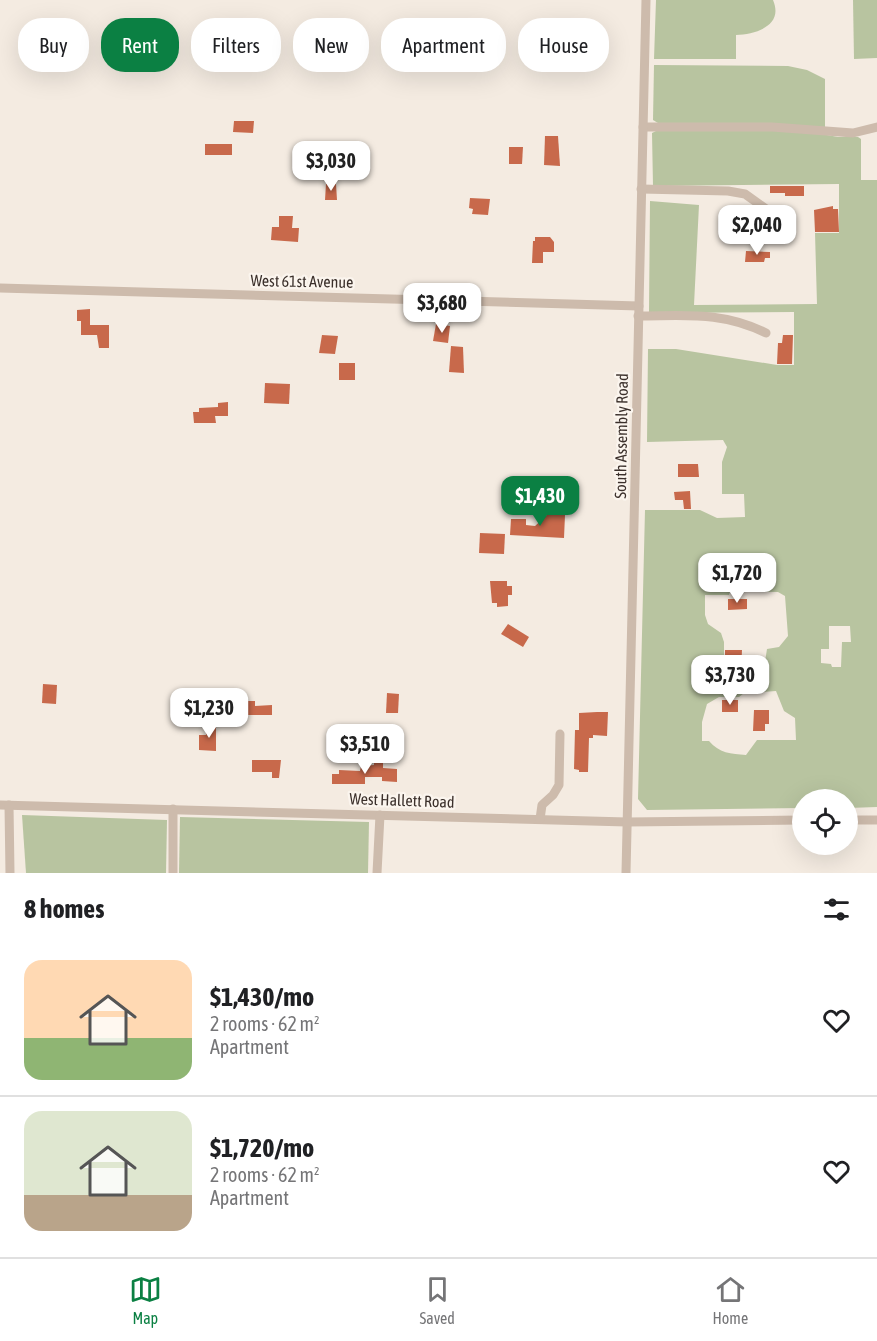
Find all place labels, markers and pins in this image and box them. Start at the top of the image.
pin: $3,030 [282,141,380,192]
pin: $2,040 [708,205,806,256]
pin: $3,680 [393,283,491,334]
pin: $1,430 [491,476,589,527]
pin: $1,720 [688,553,786,604]
pin: $3,730 [681,655,779,706]
pin: $1,230 [160,688,258,739]
pin: $3,510 [316,724,414,775]

